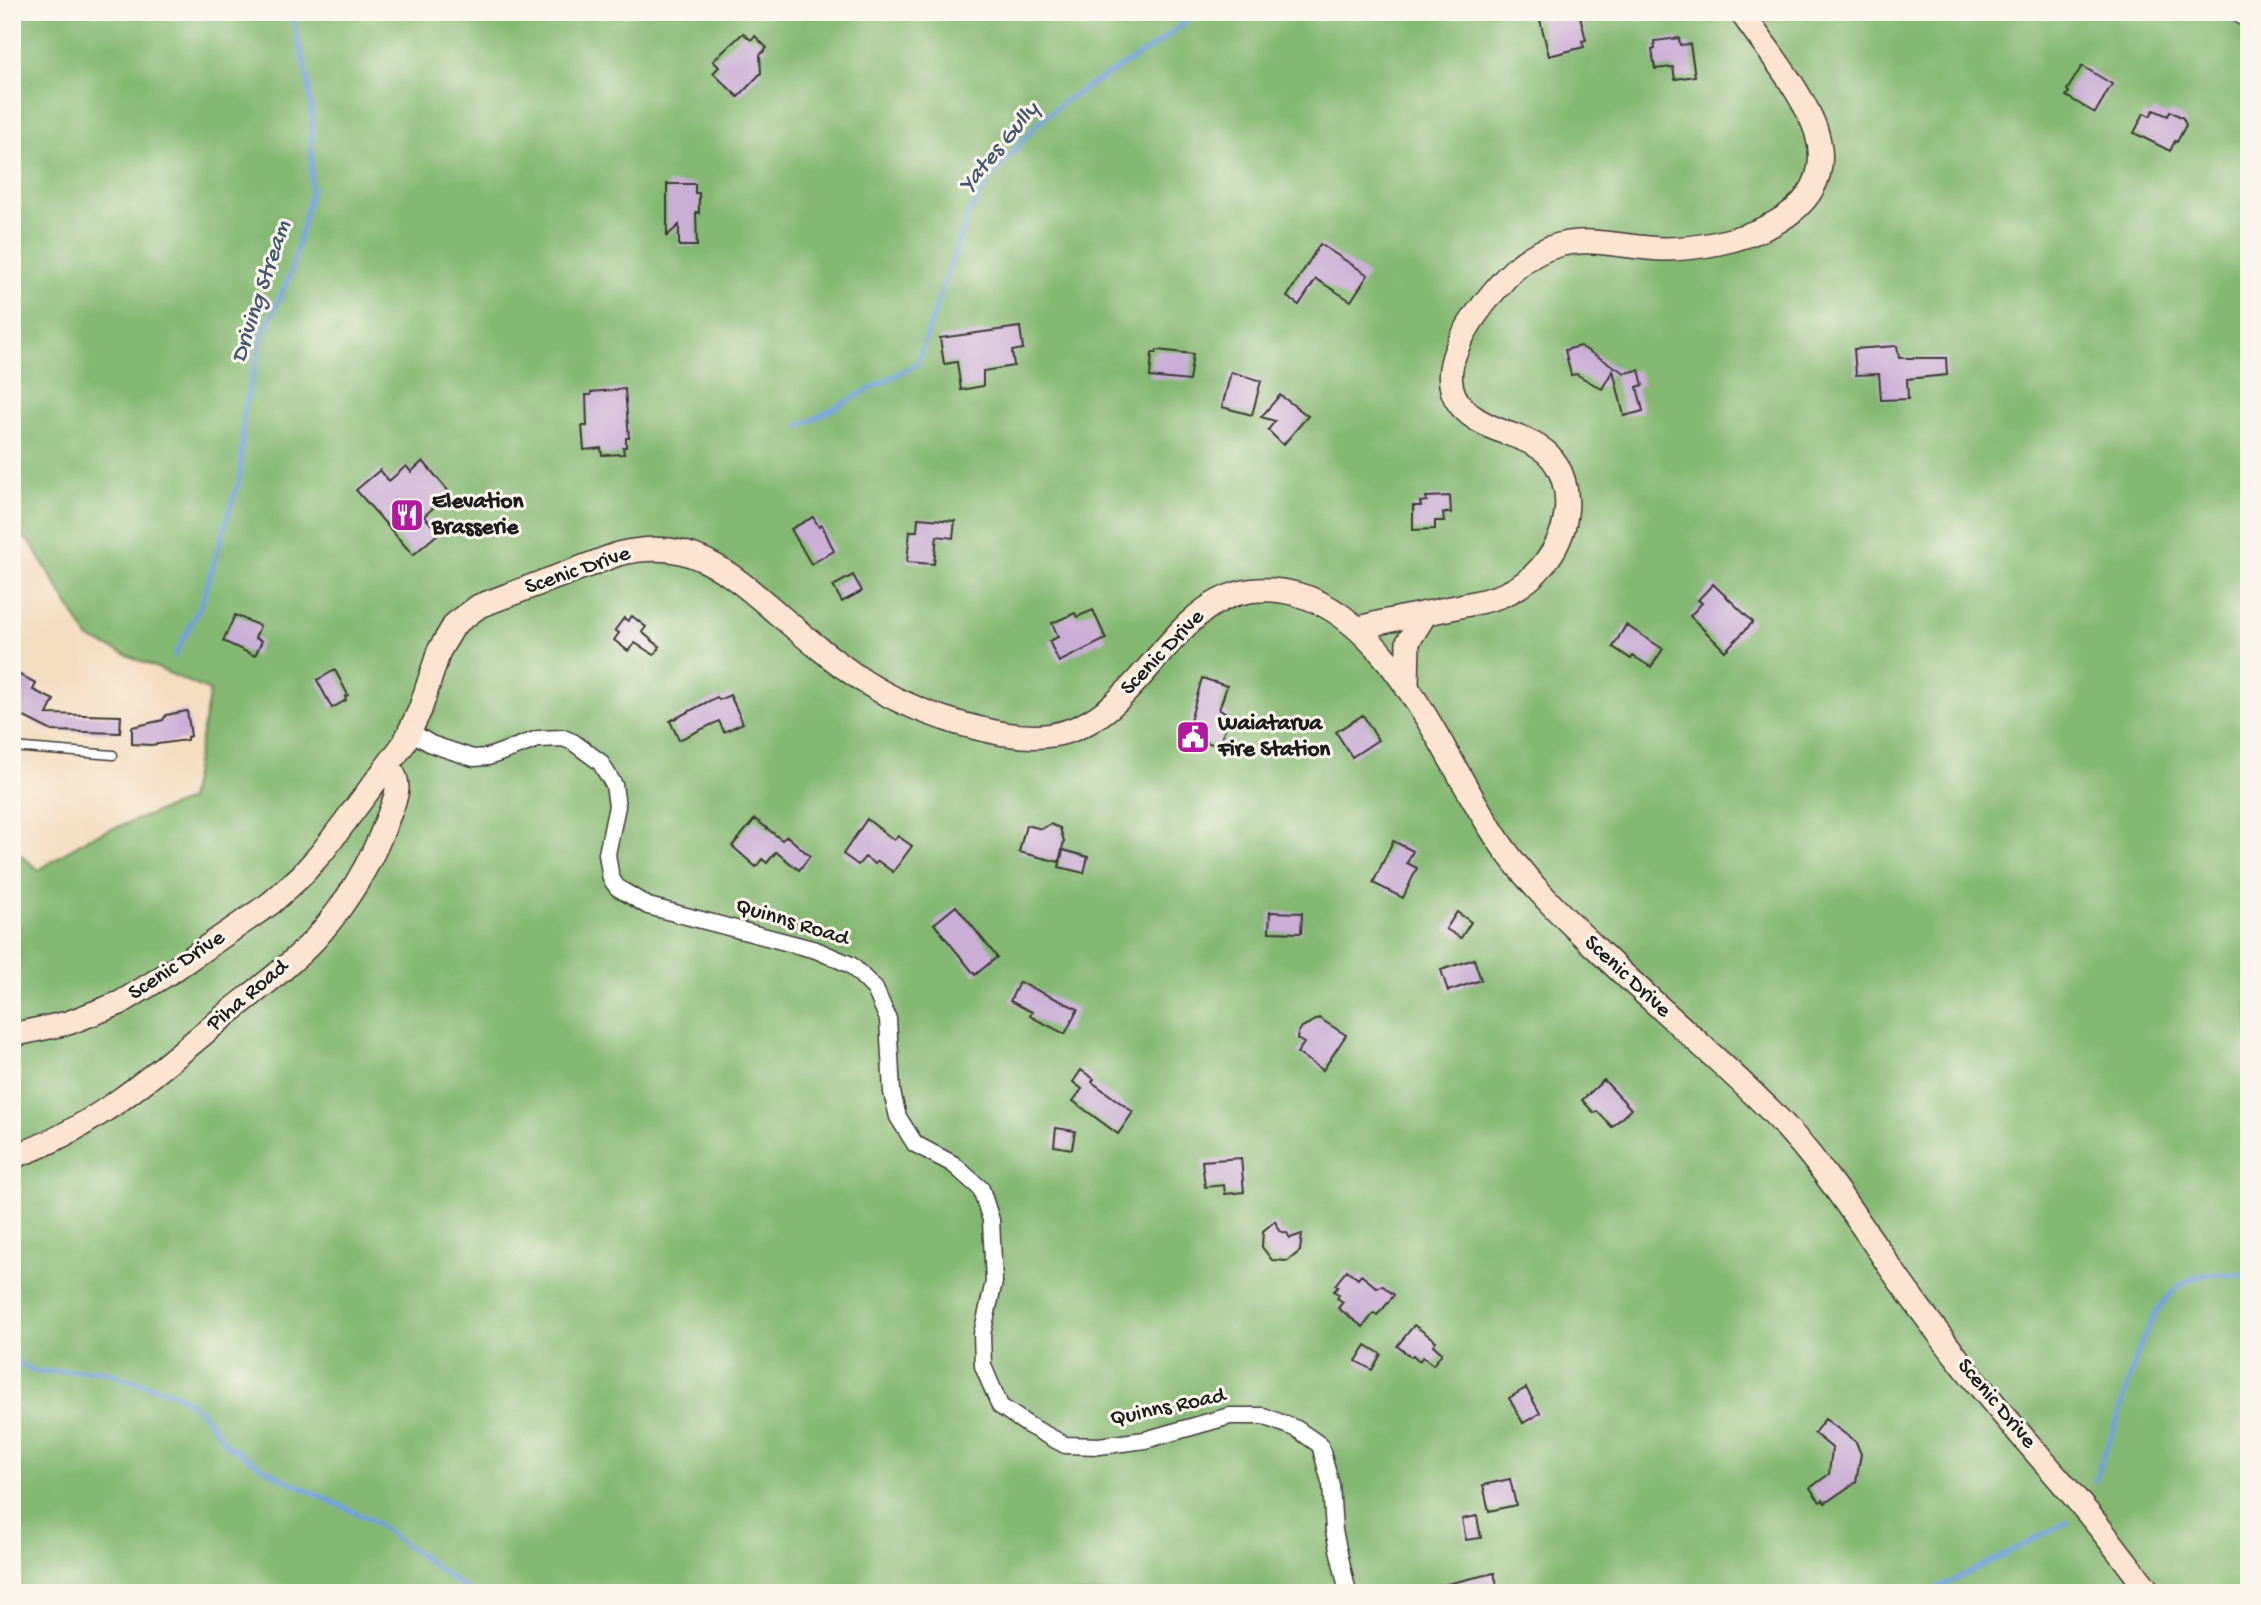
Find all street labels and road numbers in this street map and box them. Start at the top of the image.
street label: Scenic Drive [522,540,635,602]
street label: Scenic Drive [1115,603,1212,702]
street label: Quinns Road [732,893,853,953]
street label: Scenic Drive [124,924,231,1007]
street label: Scenic Drive [1578,930,1677,1025]
street label: Piha Road [201,953,296,1039]
street label: Scenic Drive [1950,1353,2042,1456]
street label: Quinns Road [1108,1382,1230,1433]

